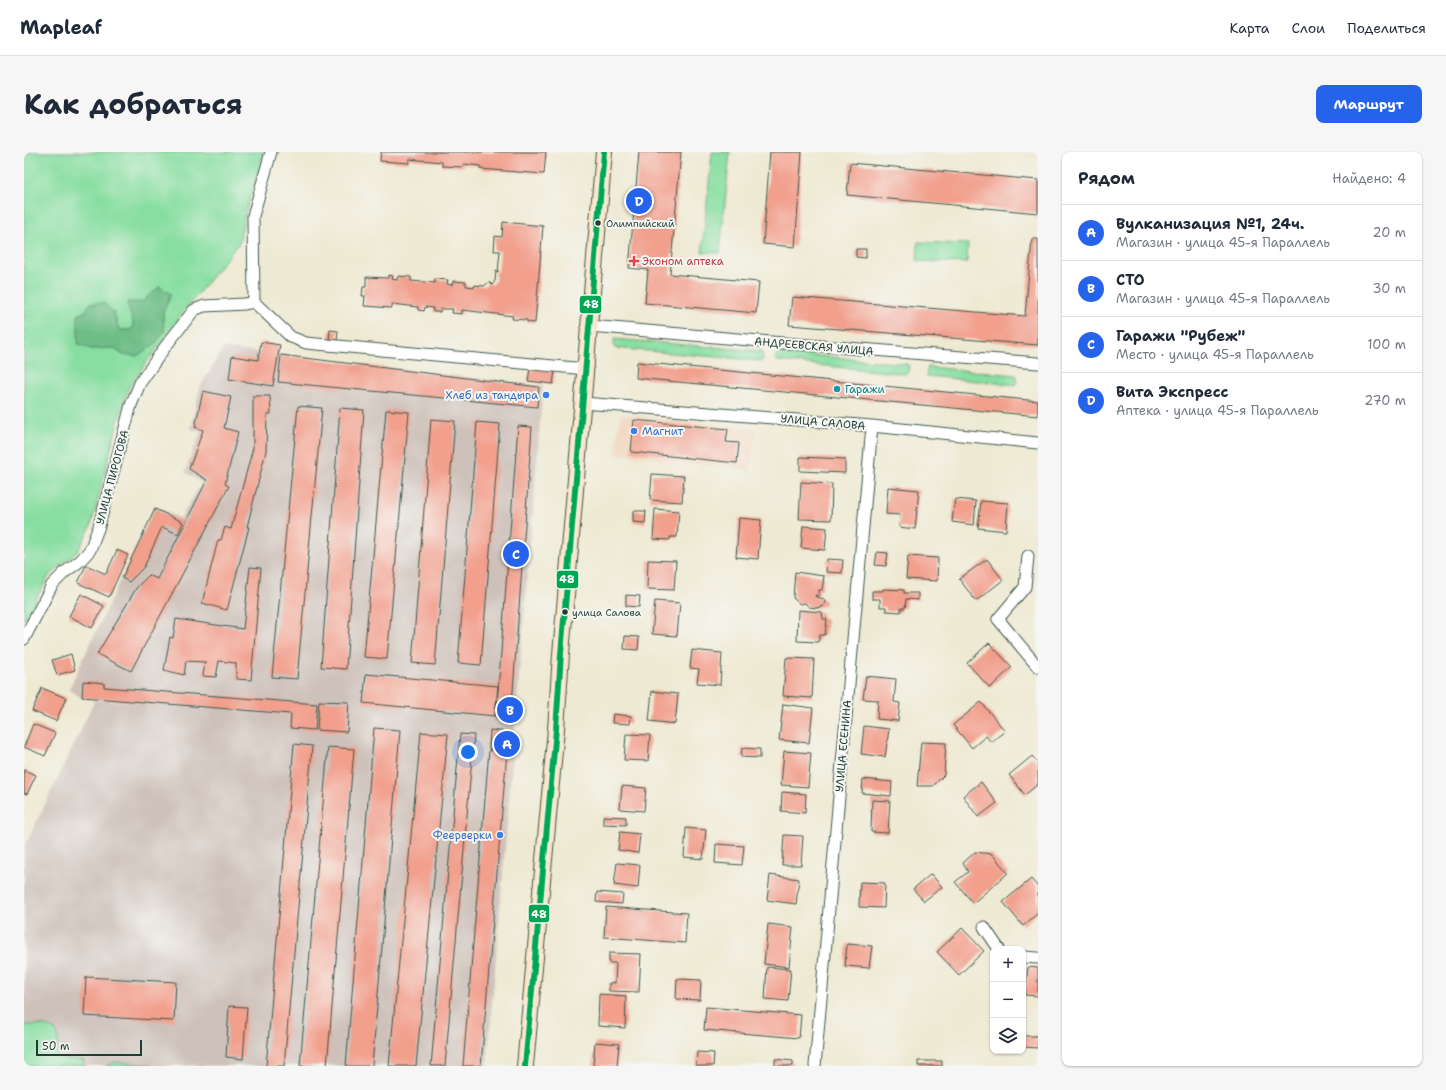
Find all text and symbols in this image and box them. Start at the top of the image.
text: Mapleaf [20,15,102,40]
text: Карта [1229,19,1270,37]
text: Слои [1292,19,1325,37]
text: Поделиться [1347,19,1426,37]
text: Как добраться [24,85,243,123]
button: Маршрут [1316,85,1422,123]
text: Рядом [1078,167,1135,189]
text: Найдено: 4 [1332,170,1406,187]
pin: D [626,186,652,216]
text: Вулканизация №1, 24ч. [1116,214,1304,234]
place label: Олимпийский [606,217,675,230]
marker: Олимпийский [593,218,603,228]
text: A [1086,224,1096,241]
text: 20 m [1373,224,1406,241]
text: Магазин · улица 45-я Параллель [1116,234,1330,251]
place label: Эконом аптека [642,254,724,269]
marker: Эконом аптека [629,256,639,266]
text: СТО [1116,270,1144,290]
text: B [1087,280,1095,297]
text: 30 m [1372,280,1406,297]
text: Магазин · улица 45-я Параллель [1116,290,1330,307]
line badge: 48 [579,295,602,314]
text: 48 [583,297,599,312]
text: Гаражи "Рубеж" [1116,326,1245,346]
street label: АНДРЕЕВСКАЯ УЛИЦА [754,334,874,359]
text: C [1087,336,1095,353]
text: 100 m [1367,336,1406,353]
text: Место · улица 45-я Параллель [1116,346,1314,363]
place label: Гаражи [845,382,885,397]
text: Вита Экспресс [1116,382,1229,402]
marker: Гаражи [832,384,842,394]
place label: Хлеб из тандыра [446,388,538,403]
marker: Хлеб из тандыра [541,390,551,400]
text: D [1086,392,1096,409]
text: 270 m [1364,392,1406,409]
text: Аптека · улица 45-я Параллель [1116,402,1319,419]
street label: УЛИЦА САЛОВА [780,411,866,434]
place label: Магнит [642,424,683,439]
marker: Магнит [629,426,639,436]
street label: УЛИЦА ПИРОГОВА [93,428,132,526]
pin: C [503,539,529,569]
line badge: 48 [556,570,579,589]
text: 48 [559,572,575,587]
place label: улица Салова [572,606,642,619]
marker: улица Салова [560,607,570,617]
pin: B [497,695,523,725]
street label: УЛИЦА ЕСЕНИНА [832,699,855,793]
pin: A [494,729,520,759]
your location [458,742,478,762]
place label: Феерверки [433,828,492,843]
marker: Феерверки [495,830,505,840]
line badge: 48 [528,904,550,923]
text: 48 [531,907,547,922]
map controls [990,946,1026,1054]
button: + [990,946,1026,982]
button: − [990,982,1026,1018]
button: layers [990,1018,1026,1054]
scale bar [36,1038,142,1057]
text: 50 m [42,1039,70,1054]

